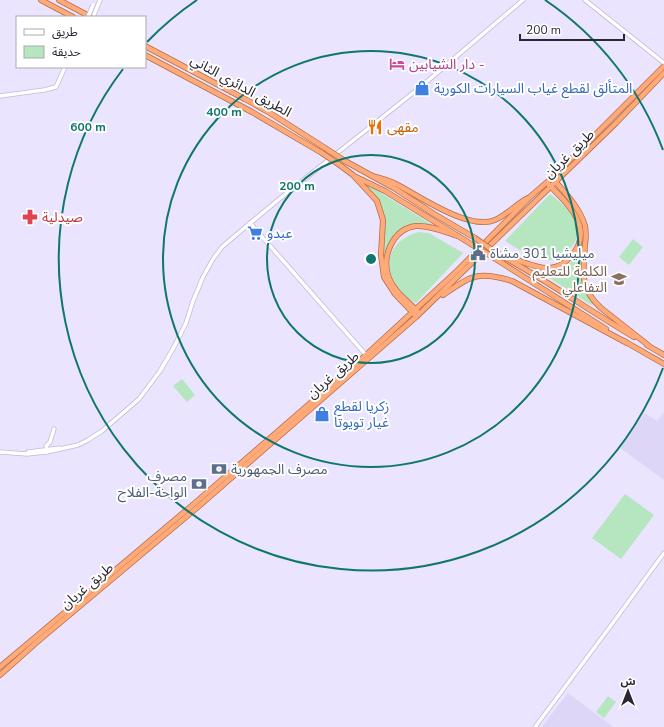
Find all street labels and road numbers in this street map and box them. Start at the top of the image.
street label: الطريق الدائري الثاني [186,50,295,123]
street label: طريق غريان [539,125,599,183]
street label: طريق غريان [303,347,363,403]
street label: طريق غريان [56,558,118,614]

